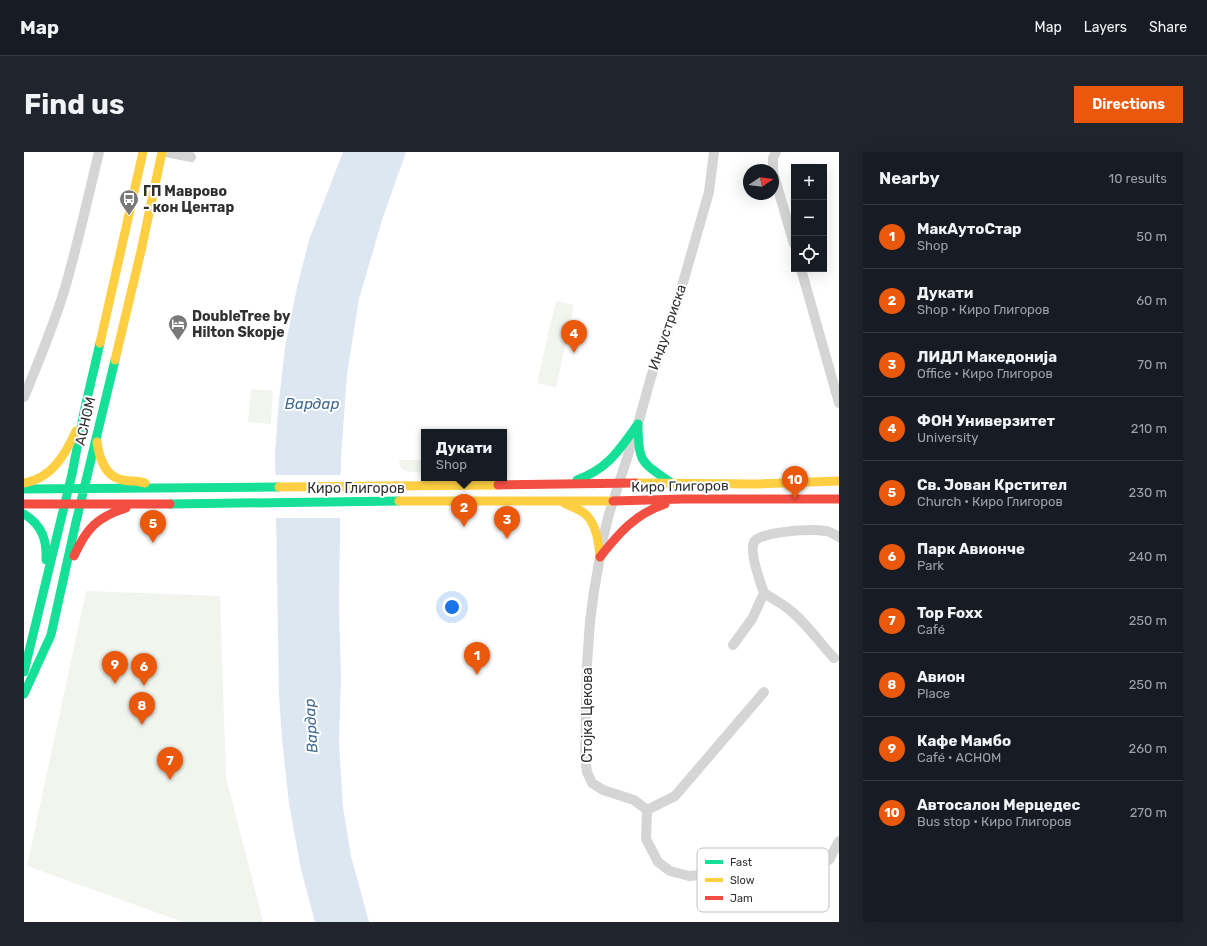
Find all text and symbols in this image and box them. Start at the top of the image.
text: Map [20,16,59,39]
text: Map [1035,19,1062,36]
text: Layers [1084,19,1127,36]
text: Share [1149,19,1187,36]
button: Directions [1074,86,1183,123]
text: Find us [24,88,124,121]
north arrow [743,164,779,200]
map controls [791,164,827,272]
button: + [791,164,827,200]
text: Nearby [879,168,940,188]
text: 10 results [1109,171,1167,186]
place label: ГП Маврово - кон Центар [143,183,234,216]
bus stop icon: ГП Маврово - кон Центар [118,188,140,216]
button: − [791,200,827,236]
text: МакАутоСтар [917,220,1021,238]
text: 1 [889,229,895,244]
text: 50 m [1136,229,1167,244]
button: locate [791,236,827,272]
text: Shop [917,238,948,253]
street label: Индустриска [645,282,690,372]
text: Дукати [917,284,973,302]
text: 2 [888,293,896,308]
text: 60 m [1136,293,1167,308]
text: Shop · Киро Глигоров [917,302,1050,317]
place label: DoubleTree by Hilton Skopje [192,308,291,341]
hotel icon: DoubleTree by Hilton Skopje [167,313,189,341]
pin: 4 [561,320,587,353]
text: ЛИДЛ Македонија [917,348,1057,366]
text: 3 [888,357,896,372]
text: 70 m [1137,357,1167,372]
text: Office · Киро Глигоров [917,366,1053,381]
street label: АСНОМ [72,395,99,447]
water label: Вардар [285,395,339,413]
text: ФОН Универзитет [917,412,1055,430]
text: 4 [888,421,896,436]
text: 210 m [1131,421,1167,436]
popup [421,429,507,481]
text: University [917,430,978,445]
text: Дукати [436,439,492,457]
text: Shop [436,457,467,472]
pin: 10 [782,466,808,499]
text: Св. Јован Крстител [917,476,1067,494]
street label: Киро Глигоров [631,477,729,496]
street label: Киро Глигоров [307,480,405,497]
text: 5 [888,485,896,500]
text: 230 m [1129,485,1167,500]
pin: 2 [451,494,477,527]
text: Church · Киро Глигоров [917,494,1063,509]
pin: 3 [494,506,520,539]
pin: 5 [140,510,166,543]
text: Парк Авионче [917,540,1025,558]
text: 6 [888,549,896,564]
text: 240 m [1128,549,1167,564]
text: Park [917,558,944,573]
your location [442,597,462,617]
text: Top Foxx [917,604,983,622]
text: 7 [888,613,896,628]
text: 250 m [1129,613,1167,628]
text: Café [917,622,945,637]
pin: 1 [464,642,490,675]
pin: 9 [102,651,128,684]
pin: 6 [131,653,157,686]
street label: Стојка Цекова [579,667,596,763]
text: Авион [917,668,965,686]
text: 8 [888,677,896,692]
text: 250 m [1129,677,1167,692]
text: Place [917,686,950,701]
pin: 8 [129,692,155,725]
water label: Вардар [301,698,321,754]
text: Кафе Мамбо [917,732,1011,750]
text: 9 [888,741,896,756]
text: 260 m [1129,741,1167,756]
pin: 7 [157,747,183,780]
text: Café · АСНОМ [917,750,1001,765]
text: Автосалон Мерцедес [917,796,1080,814]
text: 10 [884,805,900,820]
text: 270 m [1130,805,1167,820]
text: Bus stop · Киро Глигоров [917,814,1072,829]
legend [697,848,829,912]
text: Fast [730,856,753,869]
text: Slow [730,874,755,887]
text: Jam [730,892,753,905]

